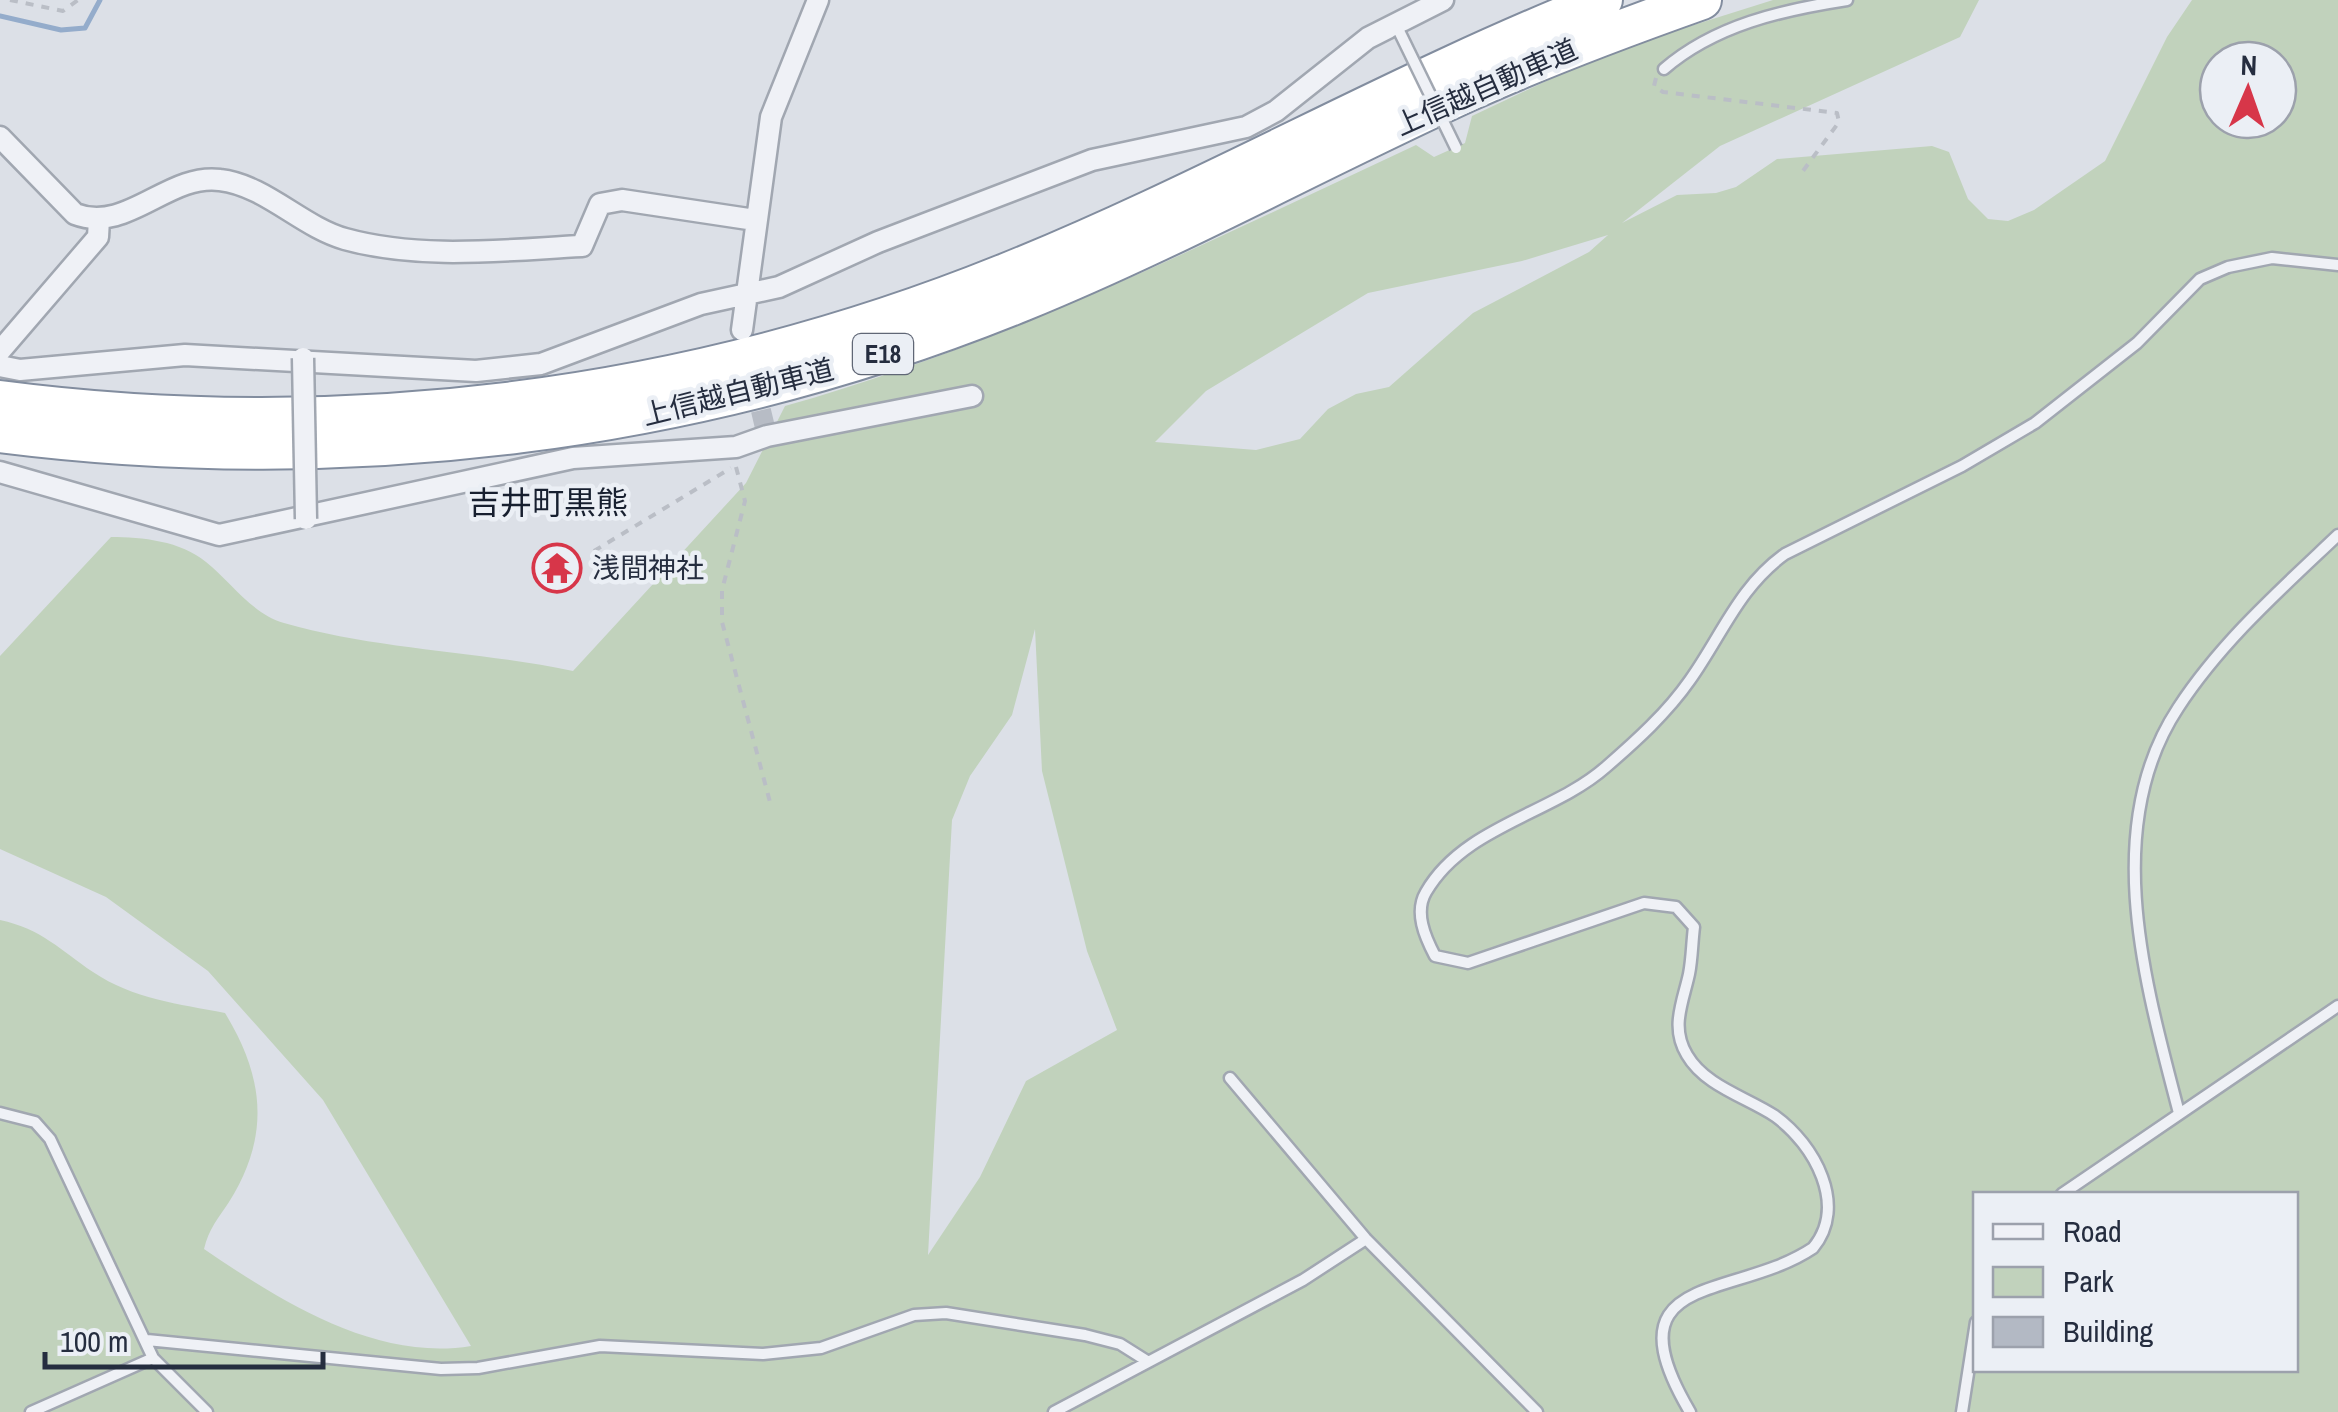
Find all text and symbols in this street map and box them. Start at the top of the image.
street label: 上信越自動車道 [1389,30,1583,144]
north arrow [2198,40,2298,140]
text: N [2240,46,2258,84]
road number: E18 [853,334,913,374]
street label: 上信越自動車道 [638,350,838,434]
district label: 吉井町黒熊 [468,481,628,524]
temple icon: 浅間神社 [531,542,583,594]
place label: 浅間神社 [592,549,704,587]
legend [1973,1192,2298,1372]
text: Road [2063,1211,2122,1251]
text: Park [2063,1261,2114,1301]
scale bar [45,1307,322,1369]
text: Building [2063,1311,2154,1351]
text: 100 m [60,1321,128,1361]

